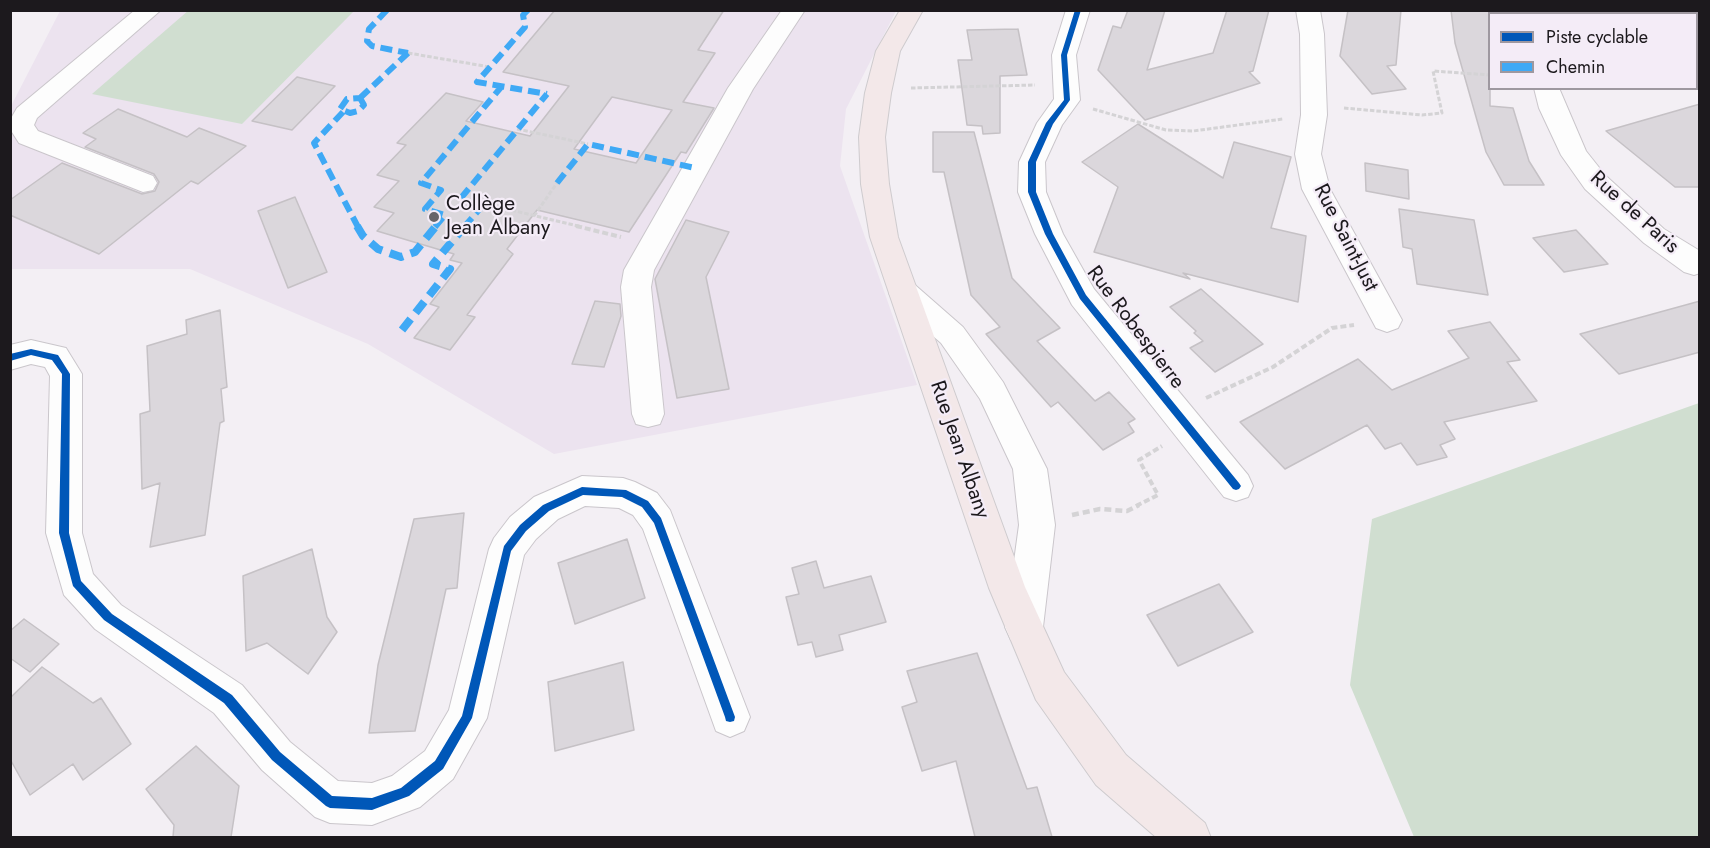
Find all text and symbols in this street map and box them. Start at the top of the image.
legend [1488,12,1698,90]
text: Piste cyclable [1546,24,1648,50]
text: Chemin [1546,54,1605,80]
street label: Rue de Paris [1584,166,1684,260]
street label: Rue Saint-Just [1307,180,1383,296]
place label: Collège Jean Albany [446,192,550,242]
marker: Collège Jean Albany [427,210,441,224]
street label: Rue Robespierre [1081,262,1189,394]
street label: Rue Jean Albany [924,378,994,522]

